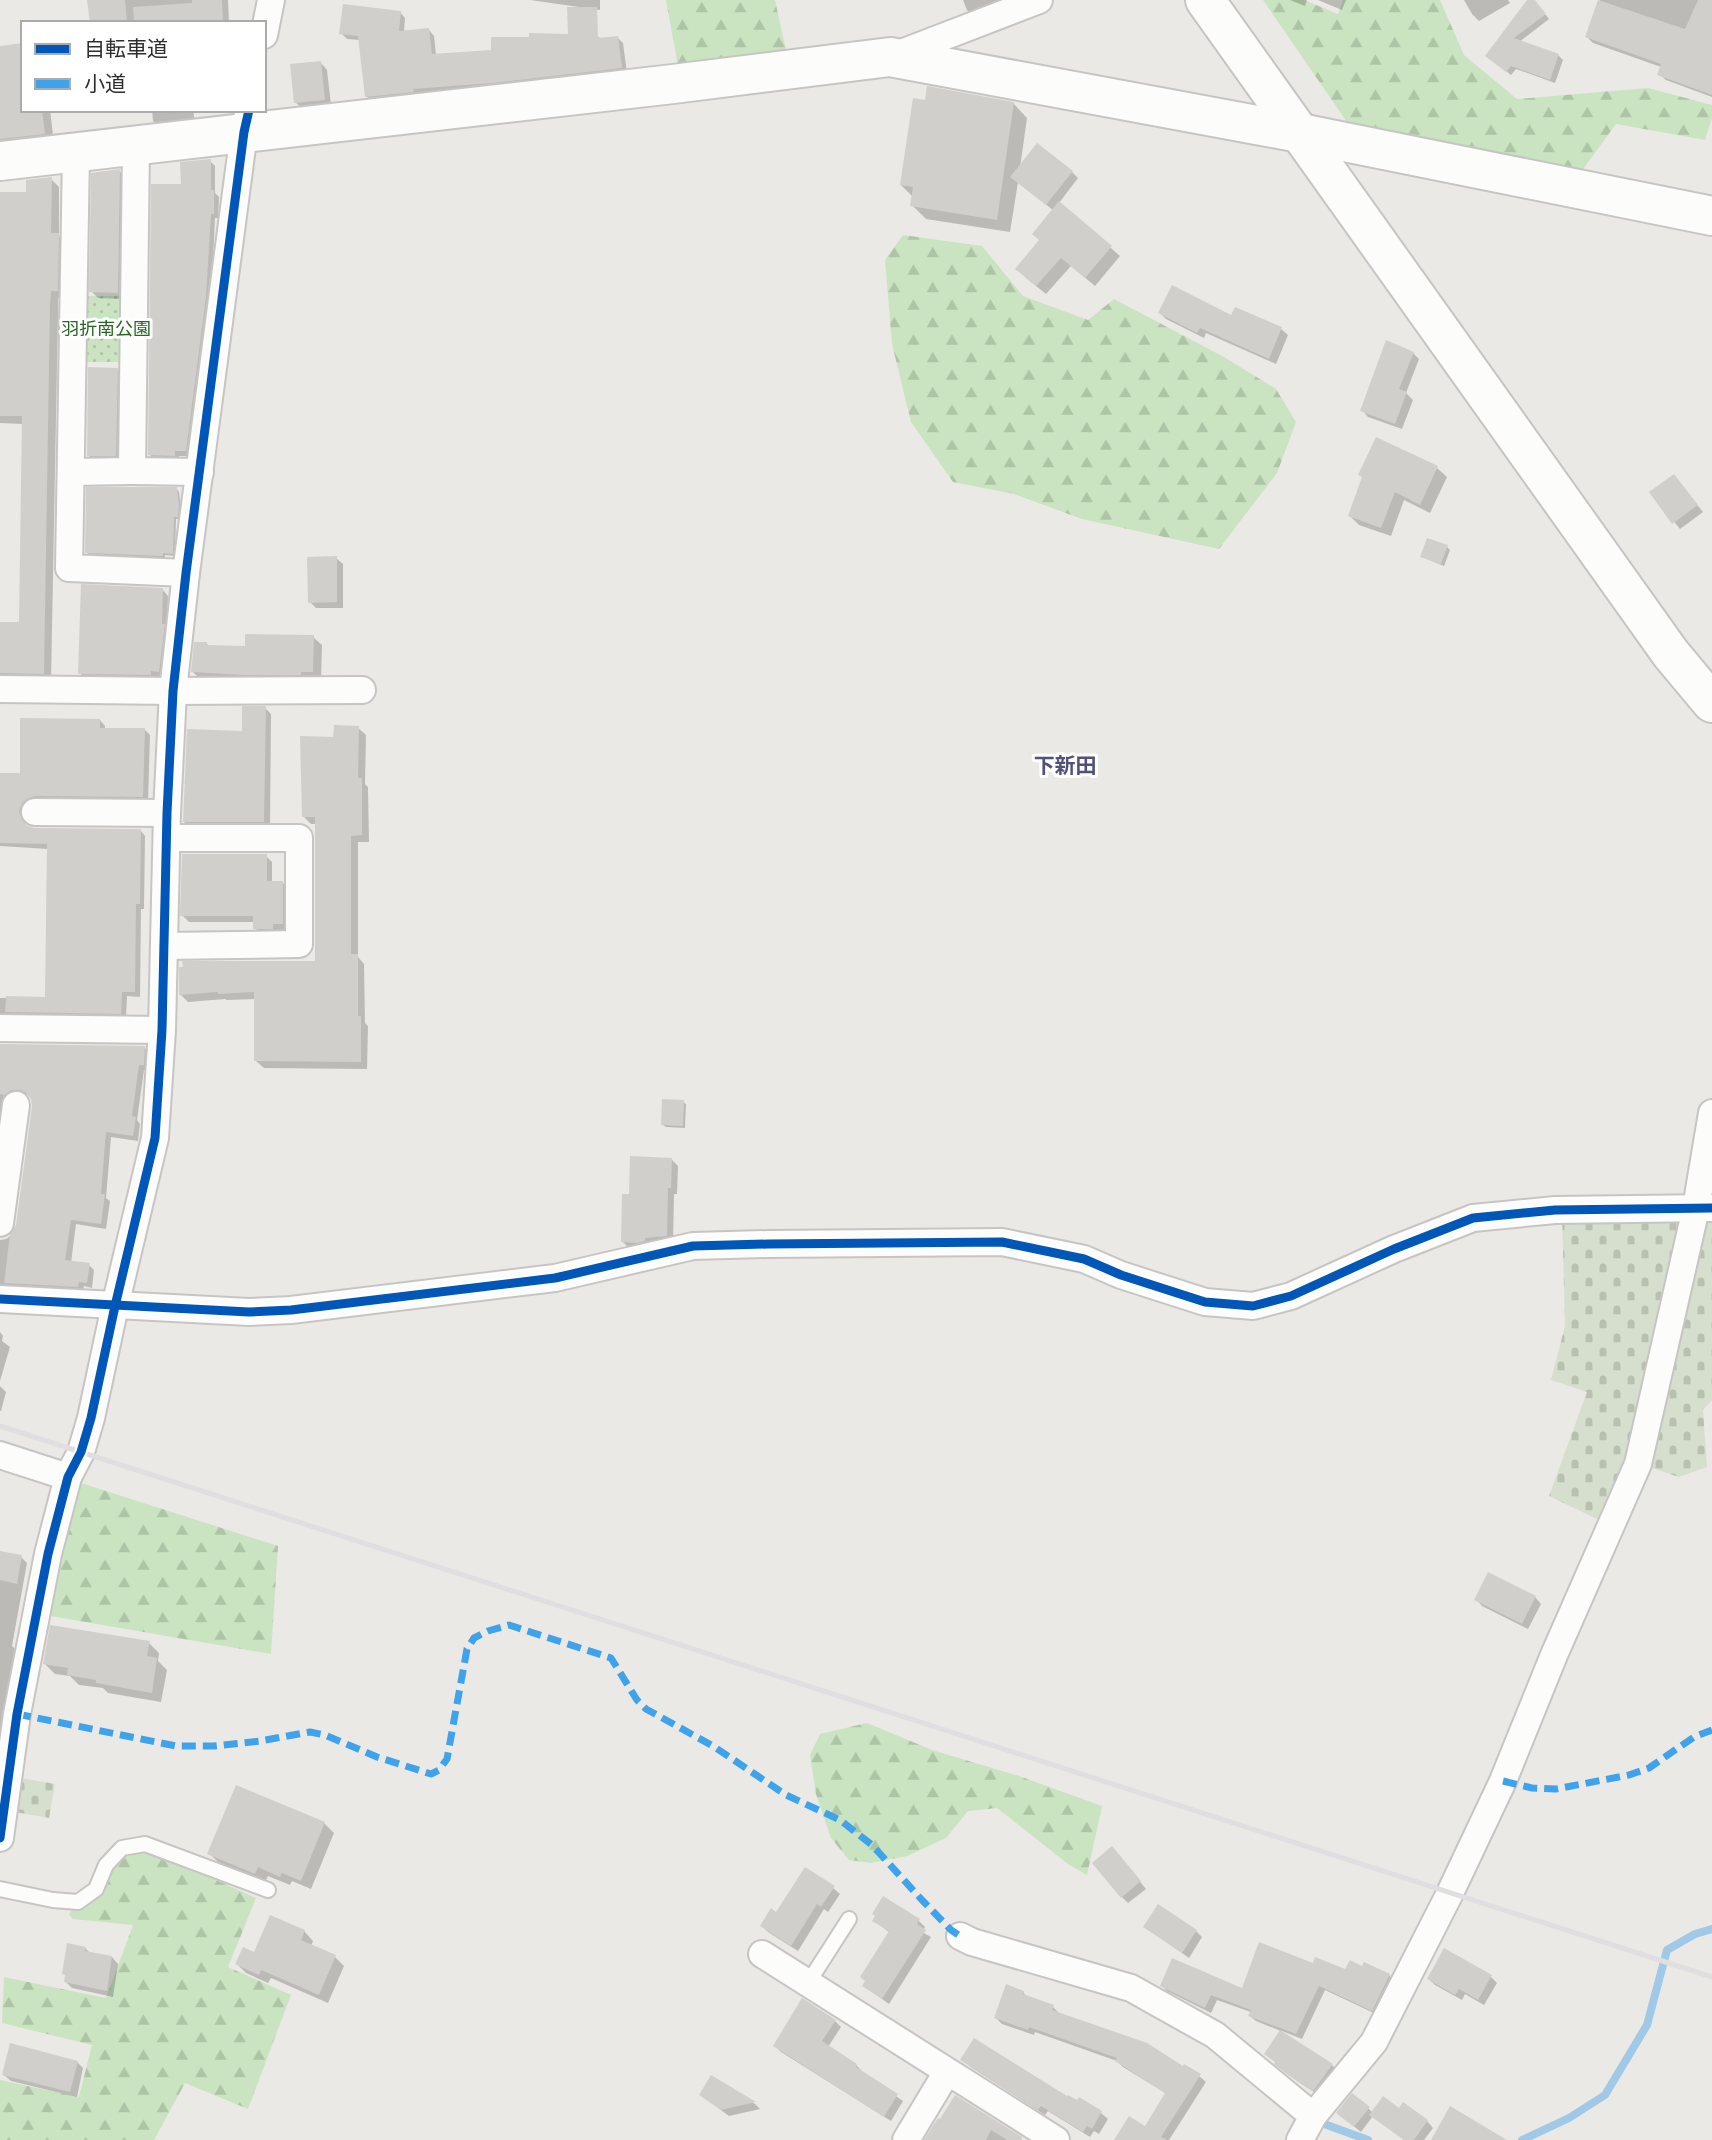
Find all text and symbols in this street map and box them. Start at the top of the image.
legend [21,21,266,112]
text: 自転車道 [84,34,168,62]
text: 小道 [84,69,126,97]
park label: 羽折南公園 [61,316,151,340]
district label: 下新田 [1034,751,1097,779]

